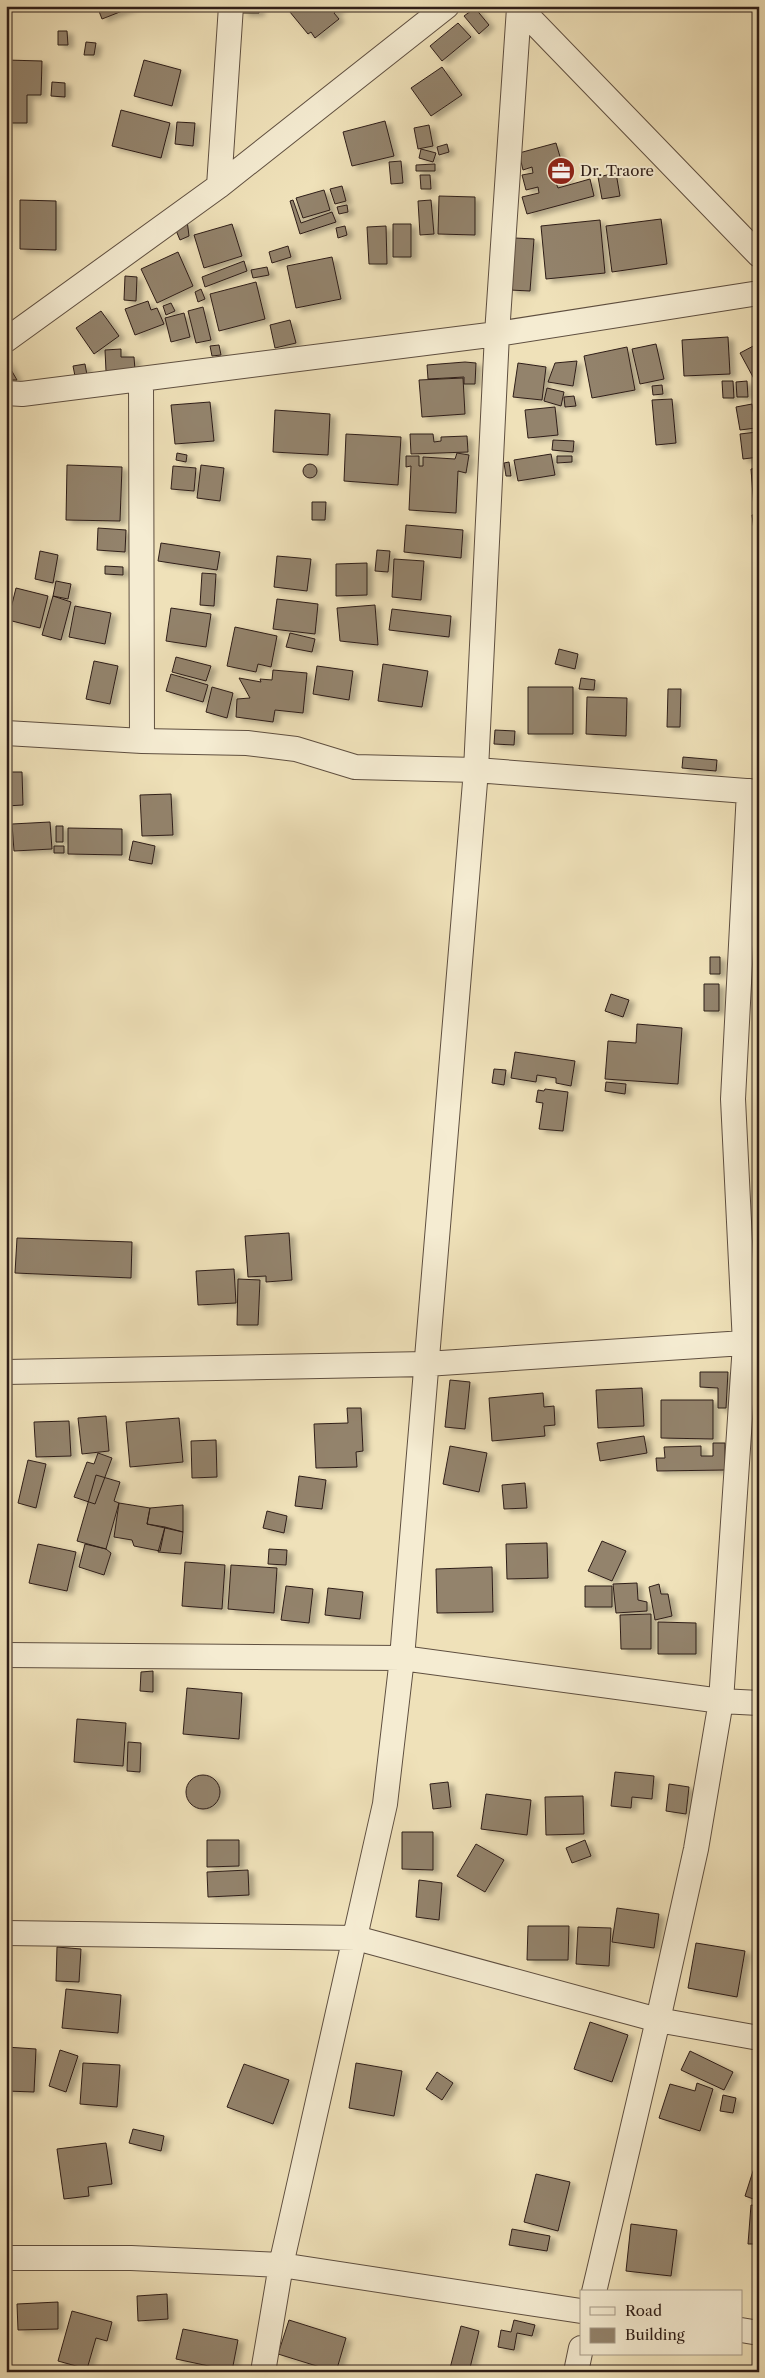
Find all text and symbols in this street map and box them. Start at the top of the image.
office icon: Dr. Traore [546,156,576,186]
place label: Dr. Traore [580,161,654,180]
legend [580,2290,742,2356]
text: Road [625,2301,662,2320]
text: Building [625,2325,685,2344]

